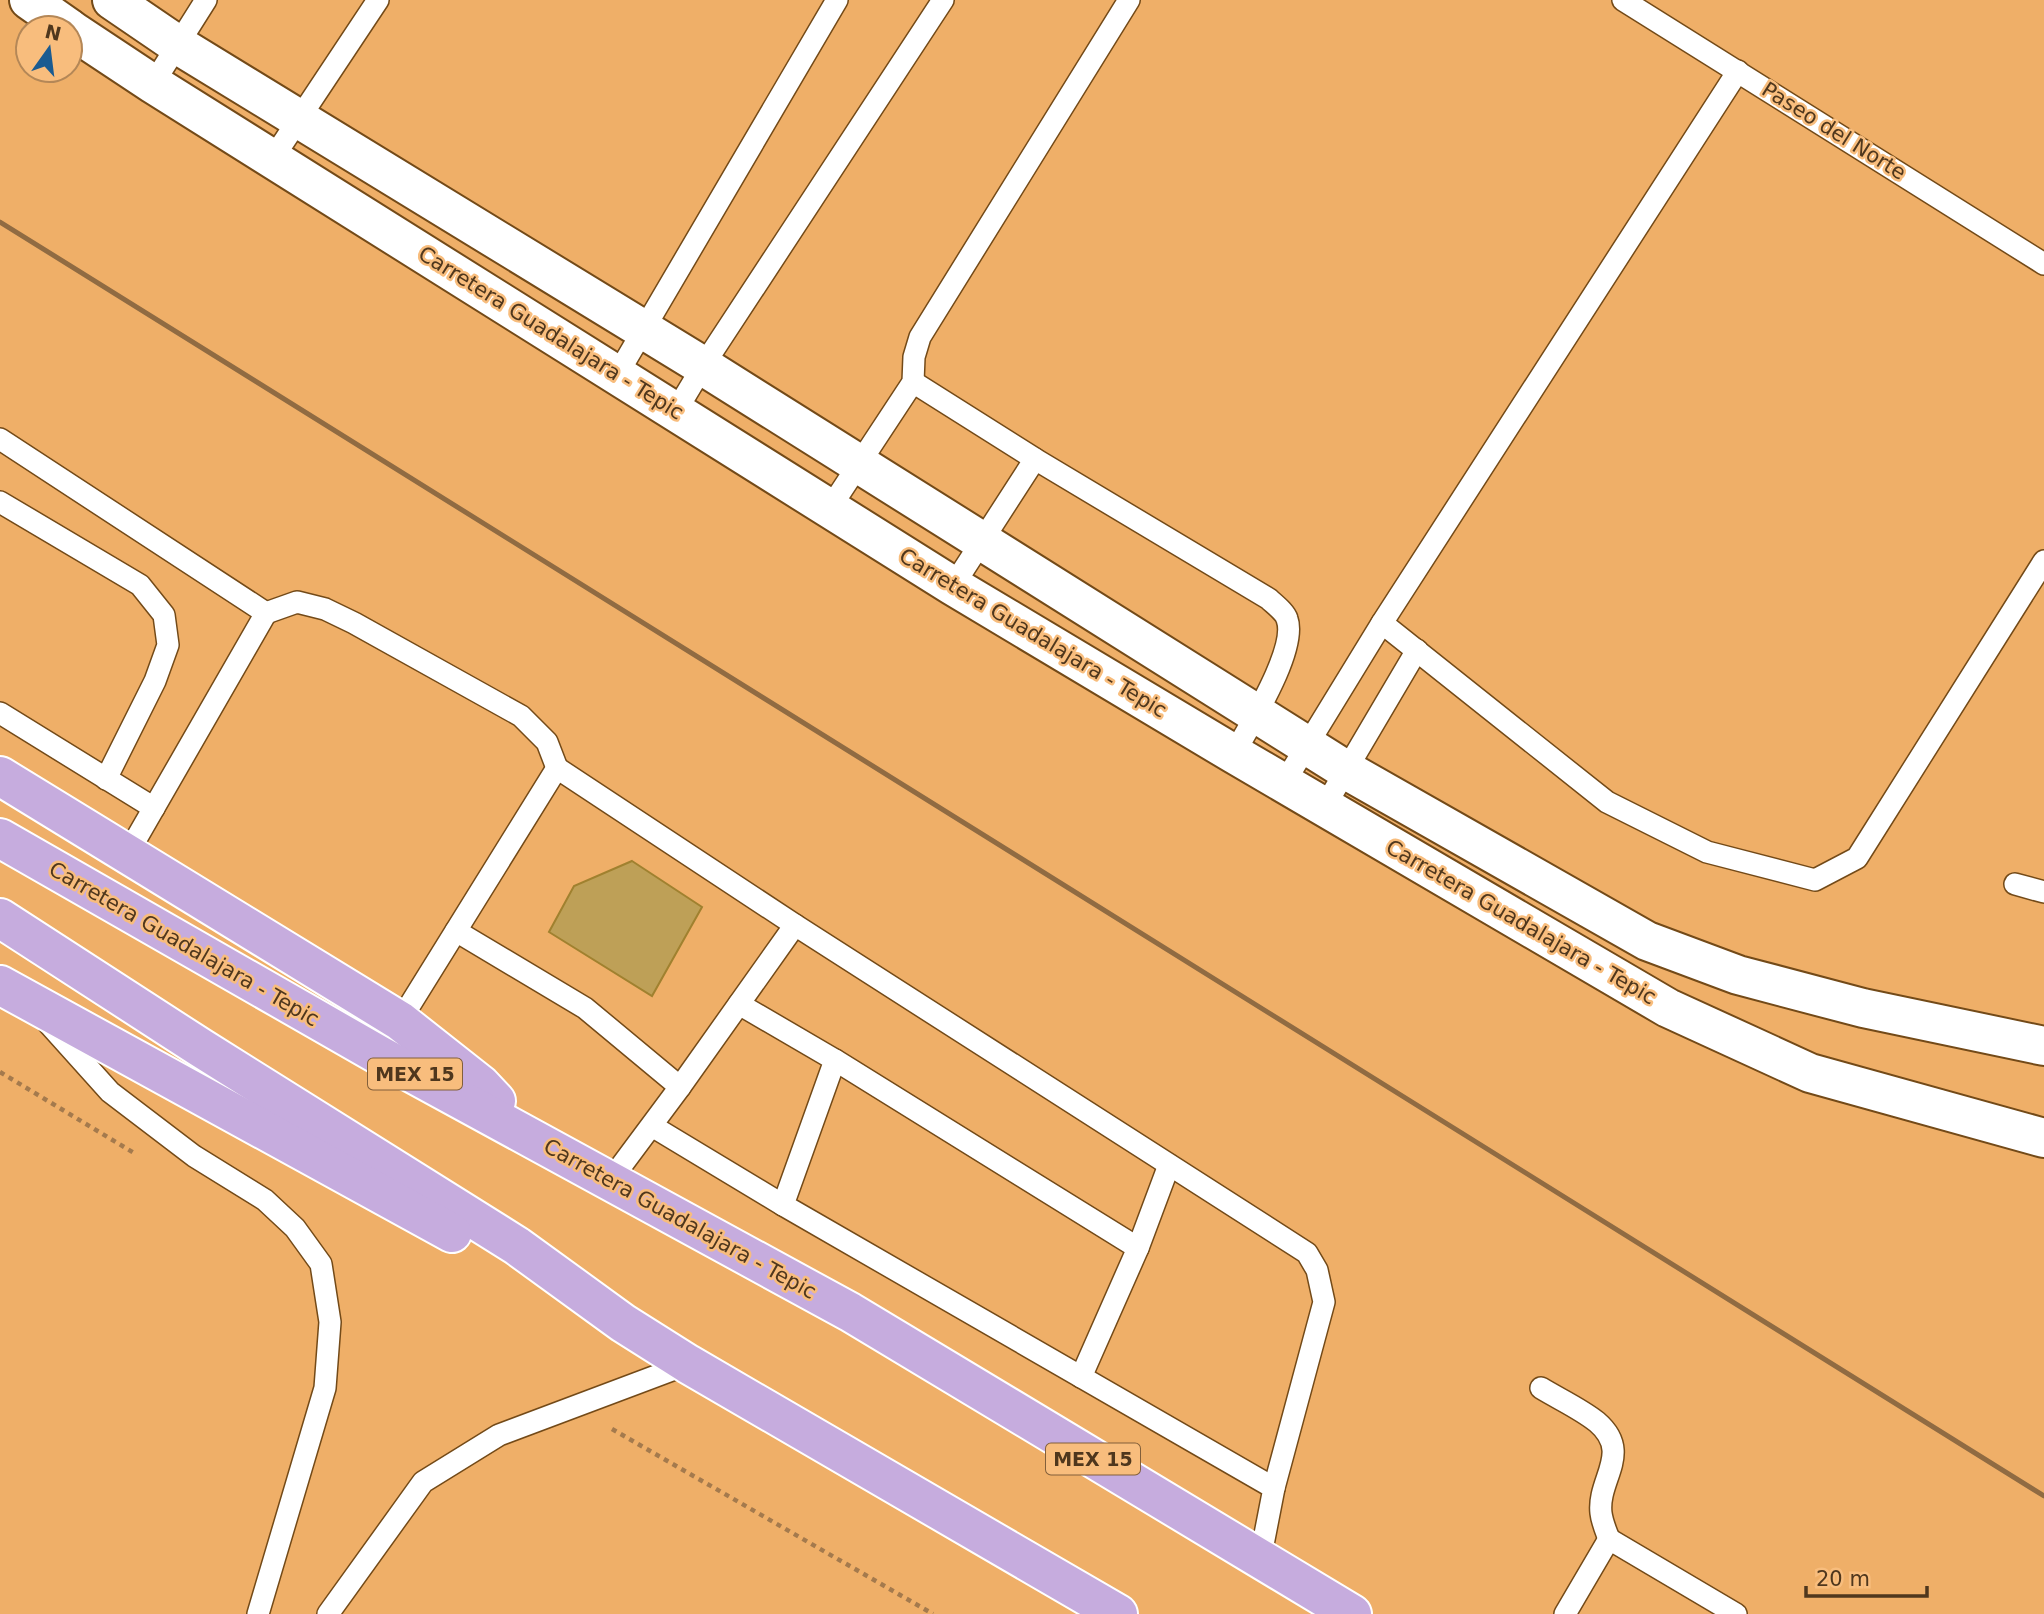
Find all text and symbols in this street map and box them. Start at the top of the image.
north arrow [14,14,84,84]
text: N [43,20,63,45]
street label: Paseo del Norte [1758,77,1910,185]
street label: Carretera Guadalajara - Tepic [414,241,688,425]
street label: Carretera Guadalajara - Tepic [895,543,1171,723]
street label: Carretera Guadalajara - Tepic [1382,835,1660,1009]
street label: Carretera Guadalajara - Tepic [45,857,323,1031]
road number: MEX 15 [368,1058,462,1090]
street label: Carretera Guadalajara - Tepic [540,1134,820,1304]
road number: MEX 15 [1046,1443,1140,1474]
scale bar [1806,1554,1927,1598]
text: 20 m [1816,1567,1870,1591]

